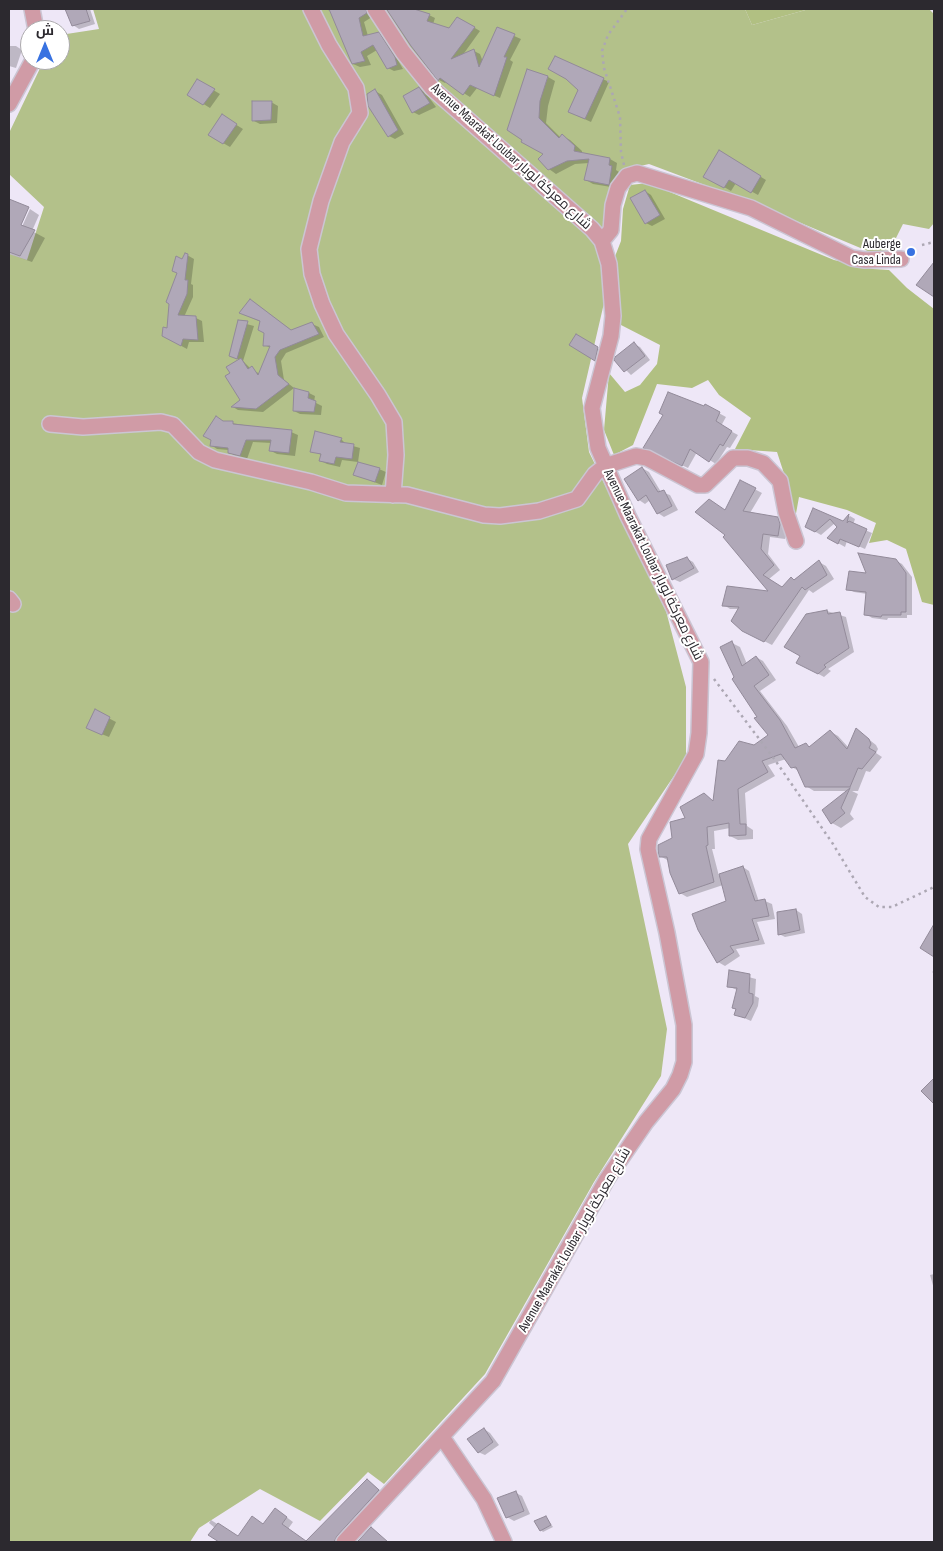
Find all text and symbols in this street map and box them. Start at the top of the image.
north arrow [20,20,70,70]
text: ش [36,22,54,39]
street label: Avenue Maarakat Loubar شارع معركة لوبار [427,80,595,234]
place label: Auberge Casa Linda [851,236,901,268]
marker: Auberge Casa Linda [905,246,917,258]
street label: Avenue Maarakat Loubar شارع معركة لوبار [599,467,707,663]
street label: Avenue Maarakat Loubar شارع معركة لوبار [515,1145,635,1335]

